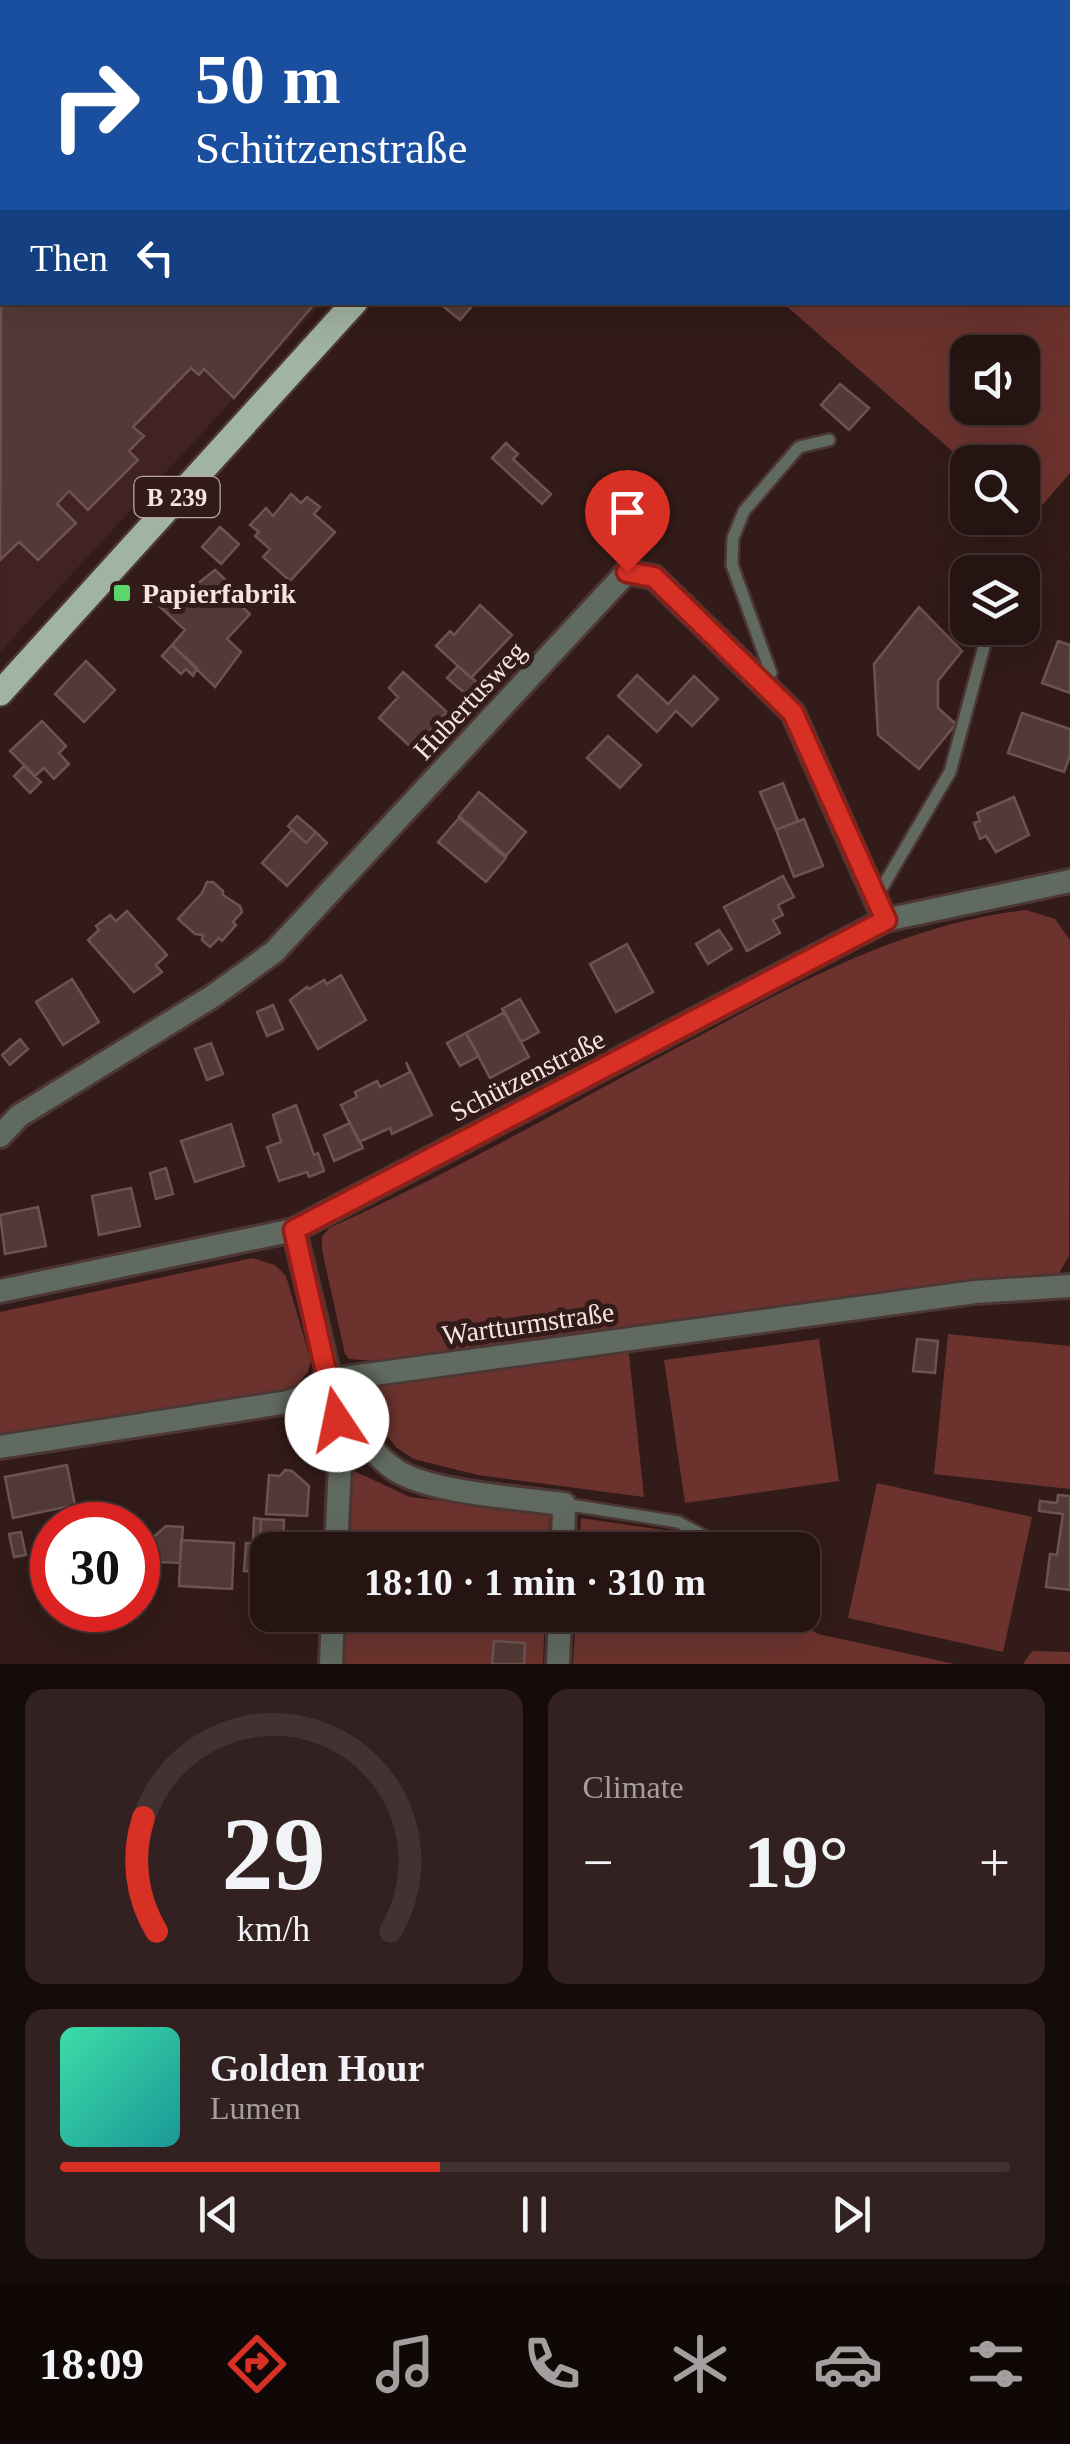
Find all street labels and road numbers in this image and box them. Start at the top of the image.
road number: B 239 [134,477,220,517]
street label: Hubertusweg [407,635,532,766]
street label: Schützenstraße [445,1023,610,1128]
street label: Wartturmstraße [440,1296,616,1351]

